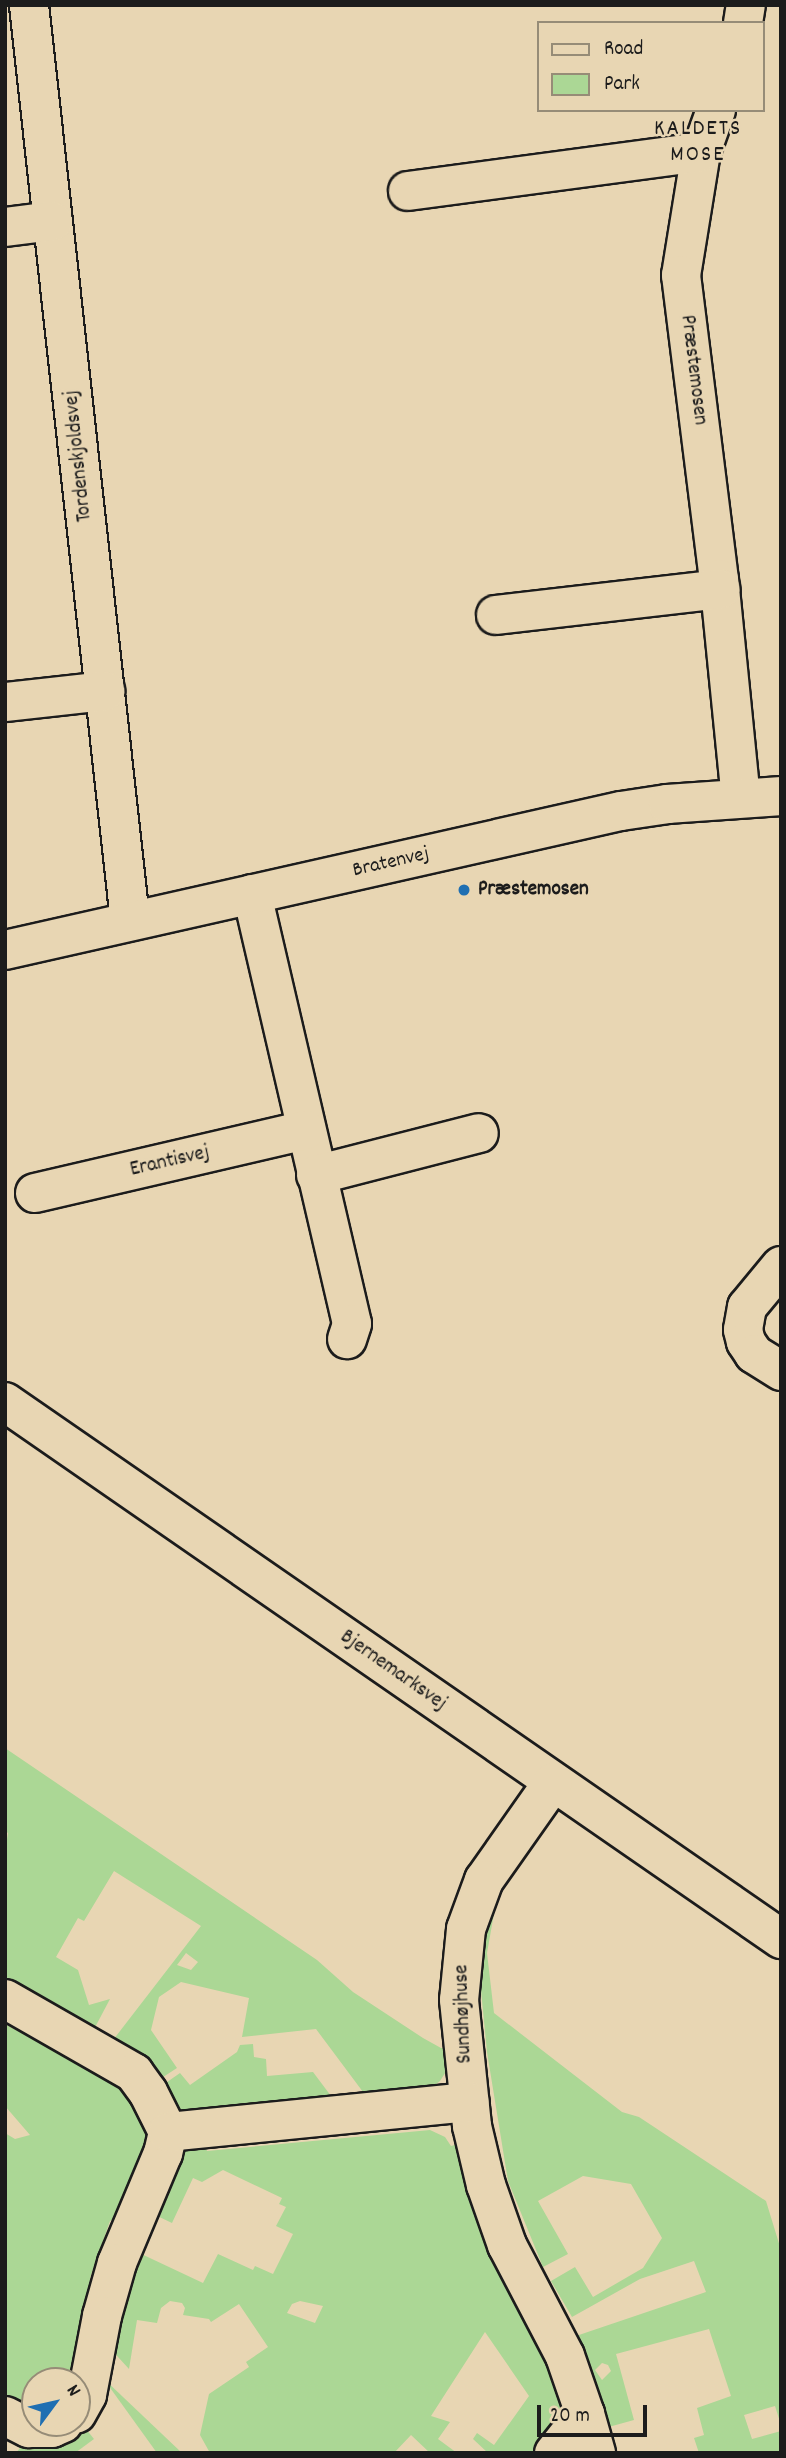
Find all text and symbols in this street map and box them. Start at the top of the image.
legend [538,21,765,112]
text: Road [604,35,643,65]
text: Park [604,70,640,100]
district label: KALDETS MOSE [655,116,741,170]
street label: Præstemosen [674,314,712,426]
street label: Tordenskjoldsvej [60,389,98,523]
street label: Bratenvej [350,842,432,884]
place label: Præstemosen [478,877,589,903]
marker: Præstemosen [456,882,472,898]
street label: Erantisvej [128,1141,212,1183]
street label: Bjernemarksvej [335,1625,451,1717]
street label: Sundhøjhuse [450,1964,478,2064]
north arrow [21,2367,91,2437]
text: N [58,2380,86,2403]
scale bar [541,2392,651,2436]
text: 20 m [550,2402,590,2432]

